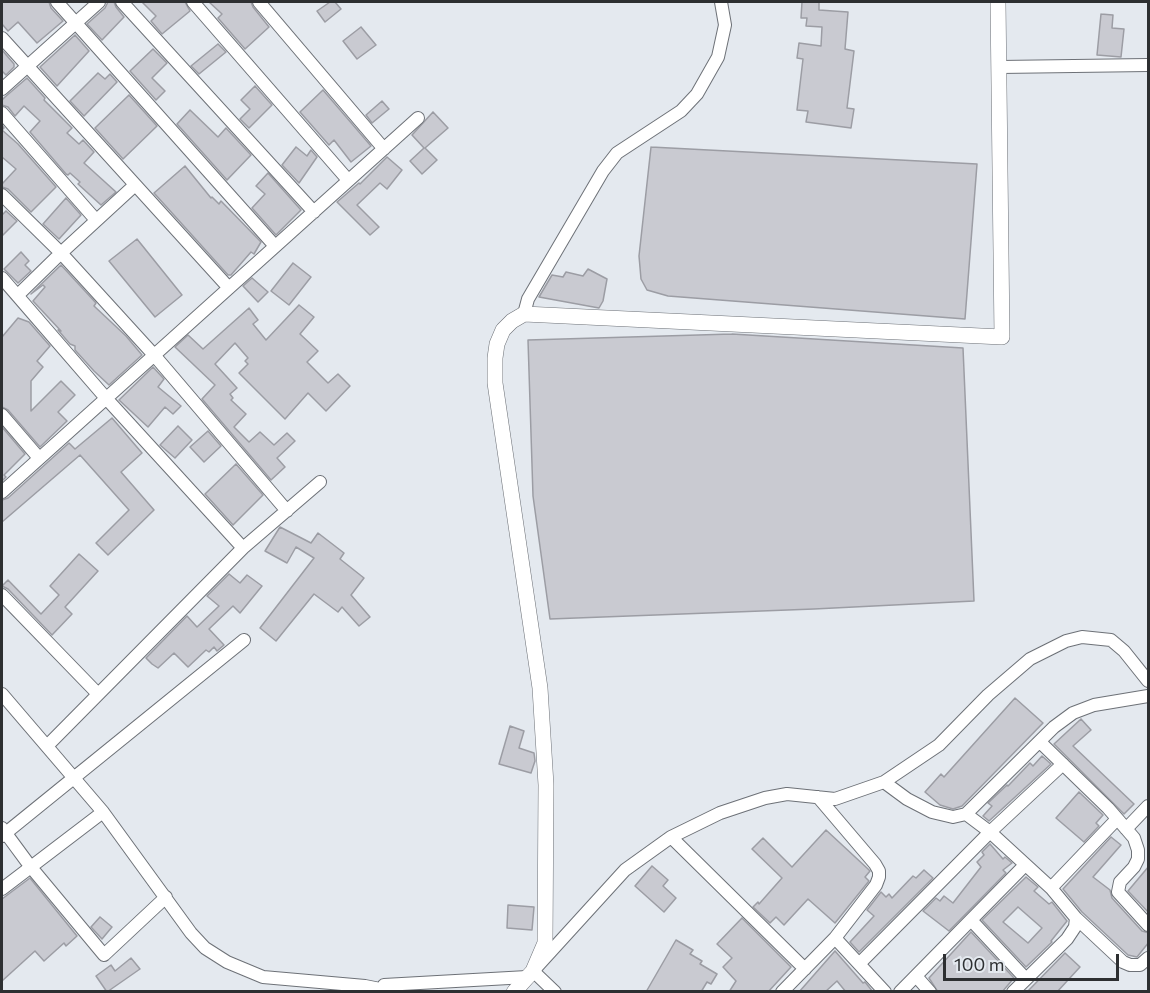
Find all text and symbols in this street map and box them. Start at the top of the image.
scale bar [946,942,1122,980]
text: 100 m [954,953,1004,975]

